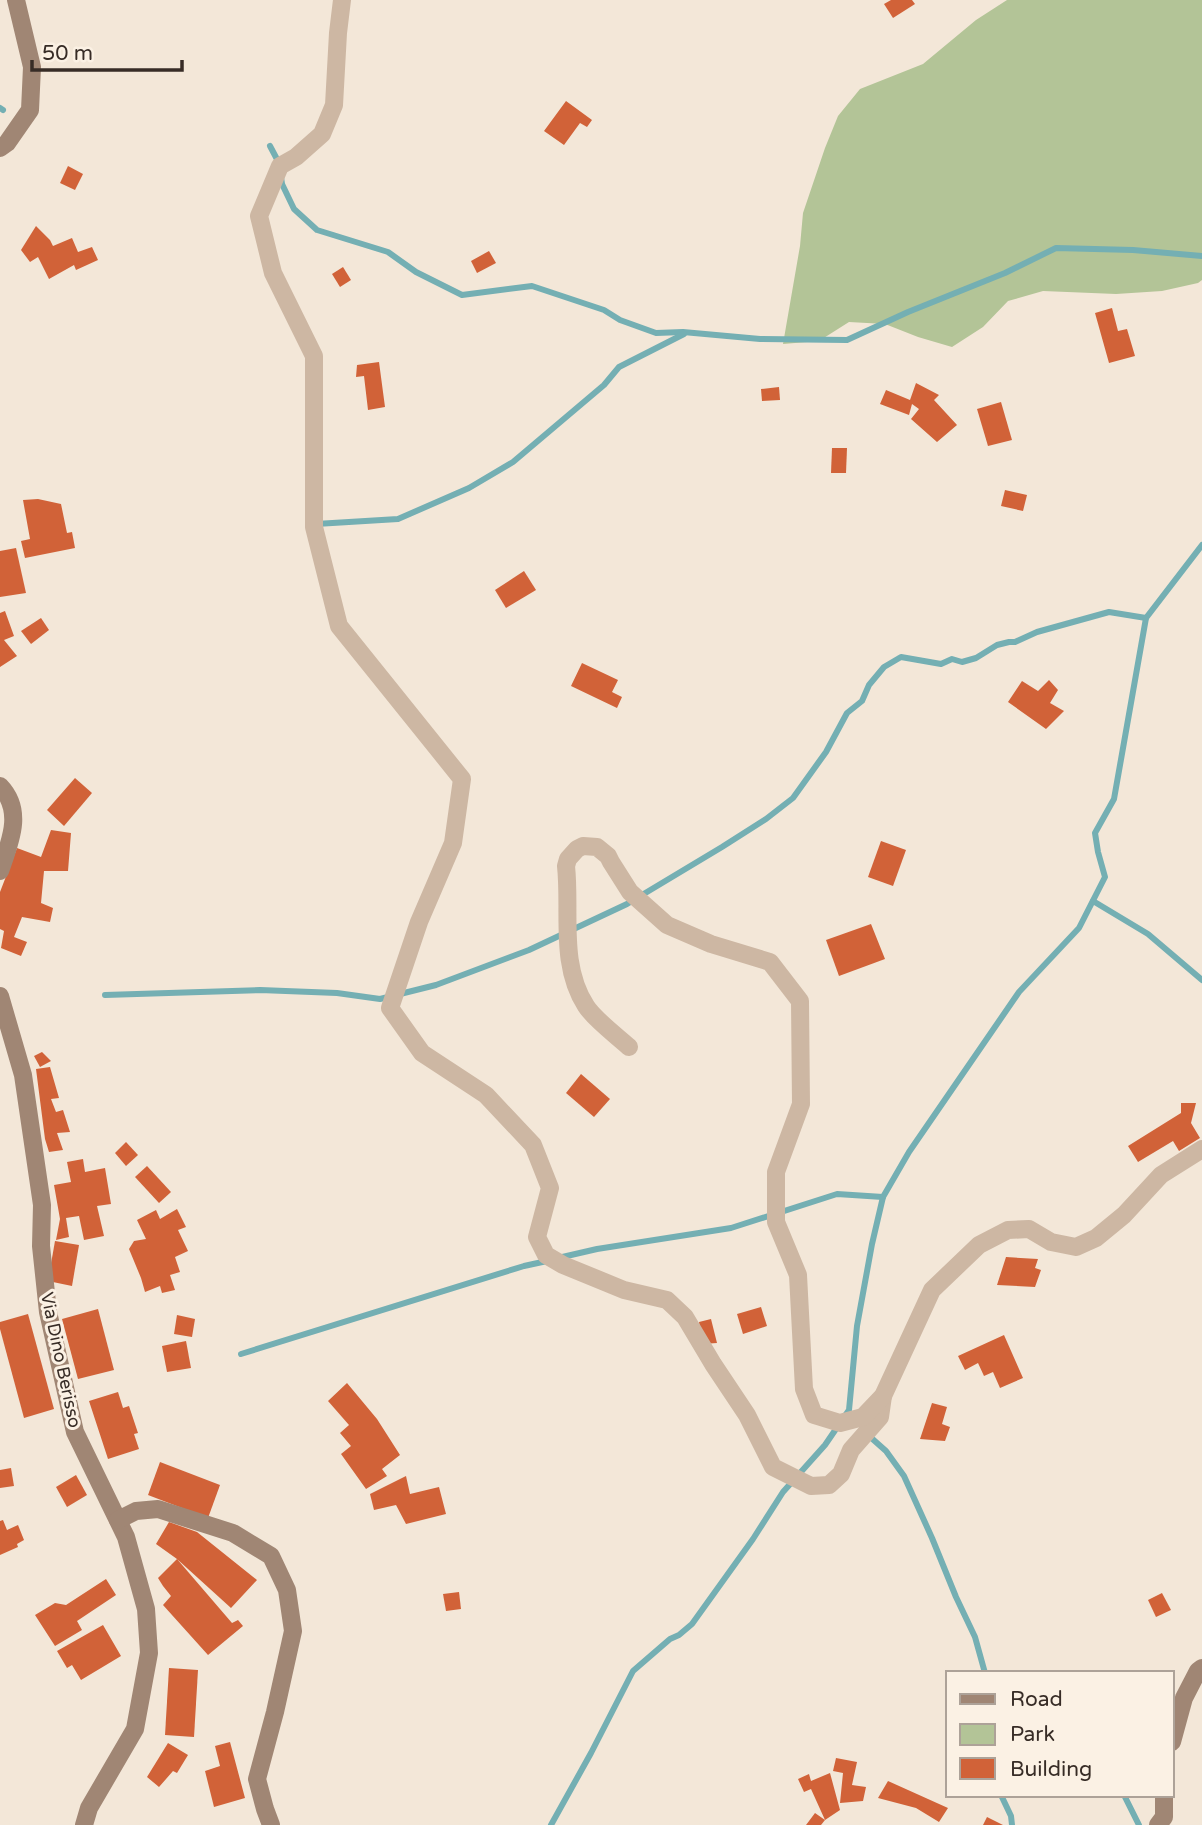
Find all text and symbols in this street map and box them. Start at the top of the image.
scale bar [32,28,182,72]
text: 50 m [42,41,93,66]
street label: Via Dino Berisso [36,1290,86,1430]
legend [946,1671,1174,1797]
text: Road [1010,1687,1063,1712]
text: Park [1010,1722,1055,1747]
text: Building [1010,1757,1092,1782]

